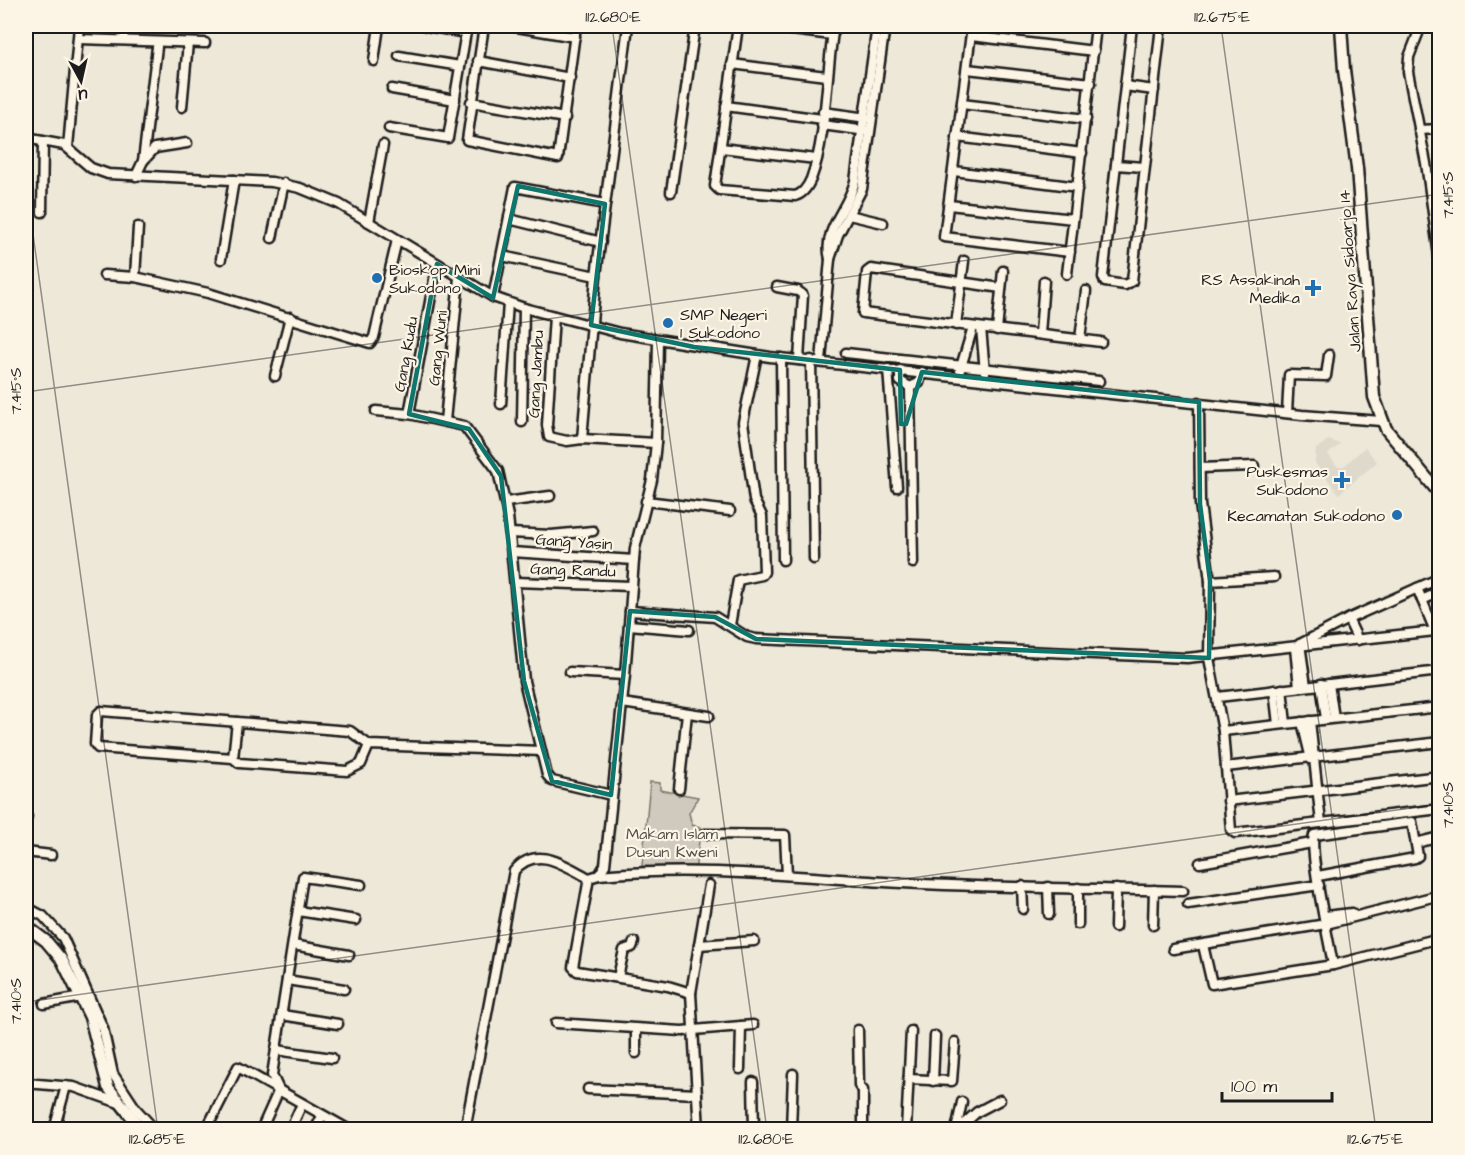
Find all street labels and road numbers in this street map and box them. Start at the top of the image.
street label: Jalan Raya Sidoarjo 14 [1333,189,1368,353]
street label: Gang Wuni [423,309,454,387]
street label: Gang Kudu [389,315,424,394]
street label: Gang Jambu [523,330,550,419]
street label: Gang Yasin [535,528,613,557]
street label: Gang Randu [530,558,616,583]

